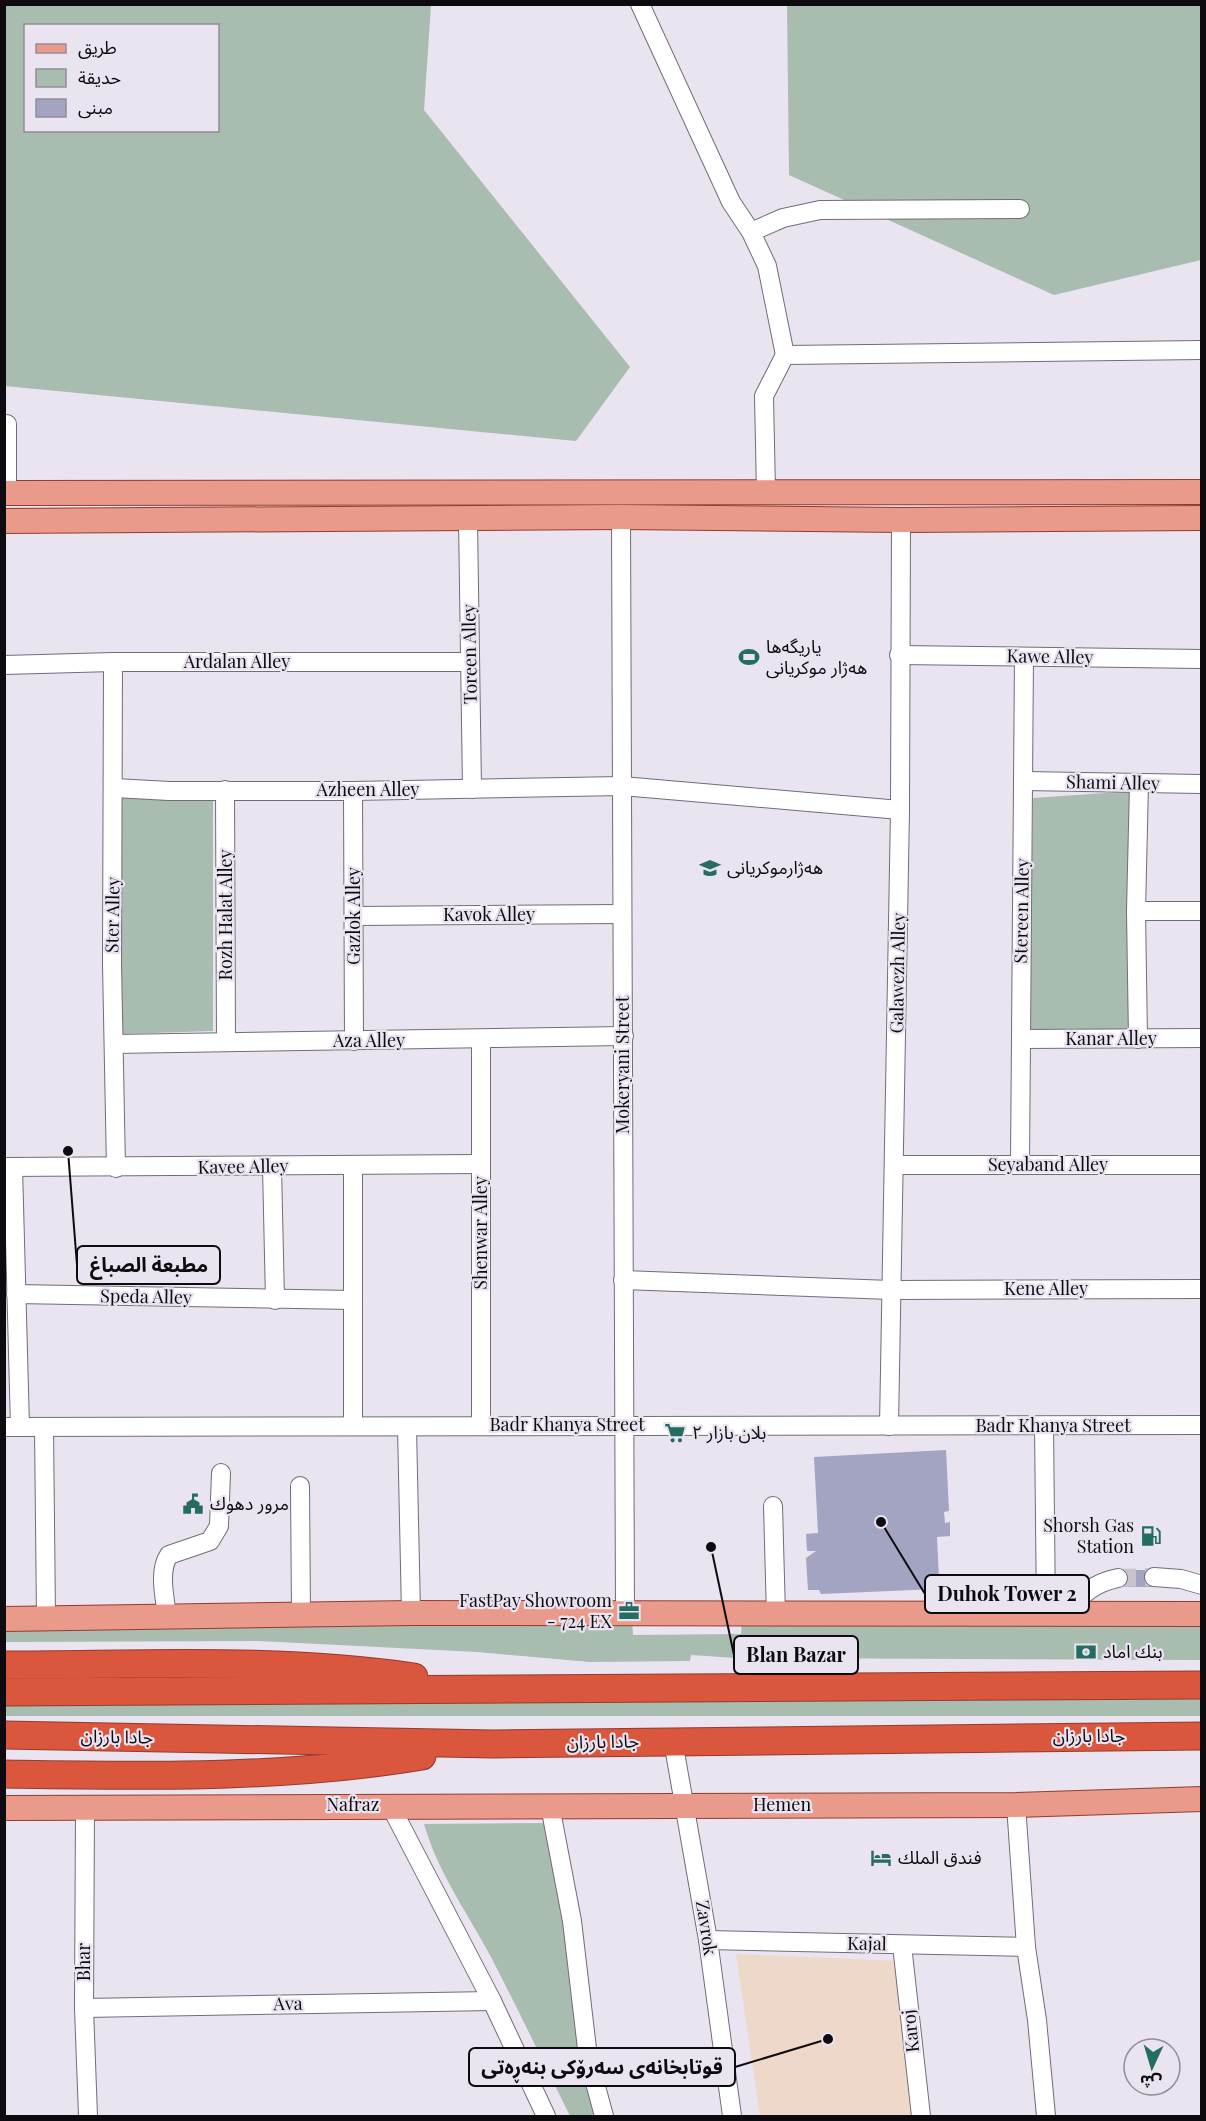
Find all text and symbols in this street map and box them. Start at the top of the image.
legend [24,24,219,132]
text: طريق [78,35,117,59]
text: حديقة [78,65,121,89]
text: مبنى [78,95,113,119]
street label: Toreen Alley [456,604,482,704]
place label: یاریگەها هەژار موکریانی [766,634,867,679]
street label: Kawe Alley [1006,643,1094,669]
sports icon: یاریگەها هەژار موکریانی [737,645,761,669]
street label: Ardalan Alley [183,649,290,673]
street label: Shami Alley [1066,769,1160,795]
street label: Azheen Alley [316,777,419,801]
street label: Rozh Halat Alley [213,849,237,981]
place label: ھەژارموکریانی [727,855,823,879]
school or university icon: ھەژارموکریانی [698,856,722,880]
street label: Stereen Alley [1008,858,1034,964]
street label: Gazlok Alley [341,867,365,965]
street label: Ster Alley [99,877,125,953]
street label: Kavok Alley [443,902,535,926]
street label: Galawezh Alley [884,912,910,1034]
street label: Mokeryani Street [610,995,634,1134]
street label: Kanar Alley [1065,1026,1157,1050]
street label: Aza Alley [332,1028,405,1052]
street label: Seyaband Alley [988,1152,1108,1176]
street label: Kavee Alley [197,1153,289,1179]
street label: Shenwar Alley [468,1176,492,1290]
callout: مطبعة الصباغ [77,1246,220,1284]
text: مطبعة الصباغ [90,1250,208,1280]
street label: Kene Alley [1004,1276,1088,1300]
street label: Speda Alley [100,1283,192,1309]
street label: Badr Khanya Street [489,1412,645,1436]
street label: Badr Khanya Street [975,1413,1131,1437]
place label: بلان بازار ٢ [692,1420,766,1444]
supermarket icon: بلان بازار ٢ [663,1421,687,1445]
place label: مرور دهوك [210,1491,289,1515]
public building icon: مرور دهوك [181,1492,205,1516]
place label: Shorsh Gas Station [1043,1513,1134,1558]
fuel station icon: Shorsh Gas Station [1139,1524,1163,1548]
callout: Duhok Tower 2 [925,1575,1089,1613]
text: Duhok Tower 2 [937,1579,1077,1606]
place label: FastPay Showroom - 724 EX [459,1588,613,1633]
office icon: FastPay Showroom - 724 EX [617,1599,641,1623]
callout: Blan Bazar [734,1636,858,1674]
place label: بنك اماد [1103,1639,1163,1663]
text: Blan Bazar [746,1640,847,1667]
bank icon: بنك اماد [1074,1640,1098,1664]
street label: جادا بارزان [80,1723,154,1749]
street label: جادا بارزان [1053,1723,1125,1747]
street label: جادا بارزان [566,1728,640,1754]
street label: Nafraz [327,1792,379,1816]
street label: Hemen [753,1792,811,1816]
place label: فندق الملك [898,1845,982,1869]
hotel icon: فندق الملك [869,1846,893,1870]
street label: Zavrok [691,1899,723,1957]
street label: Kajal [847,1931,887,1955]
street label: Bhar [71,1943,95,1981]
street label: Ava [272,1991,303,2015]
street label: Karoj [896,2008,924,2054]
north arrow [1122,2037,1182,2097]
callout: قوتابخانەی سەرۆکی بنەڕەتی [469,2048,735,2086]
text: قوتابخانەی سەرۆکی بنەڕەتی [481,2052,723,2084]
text: ش [1139,2071,1163,2094]

